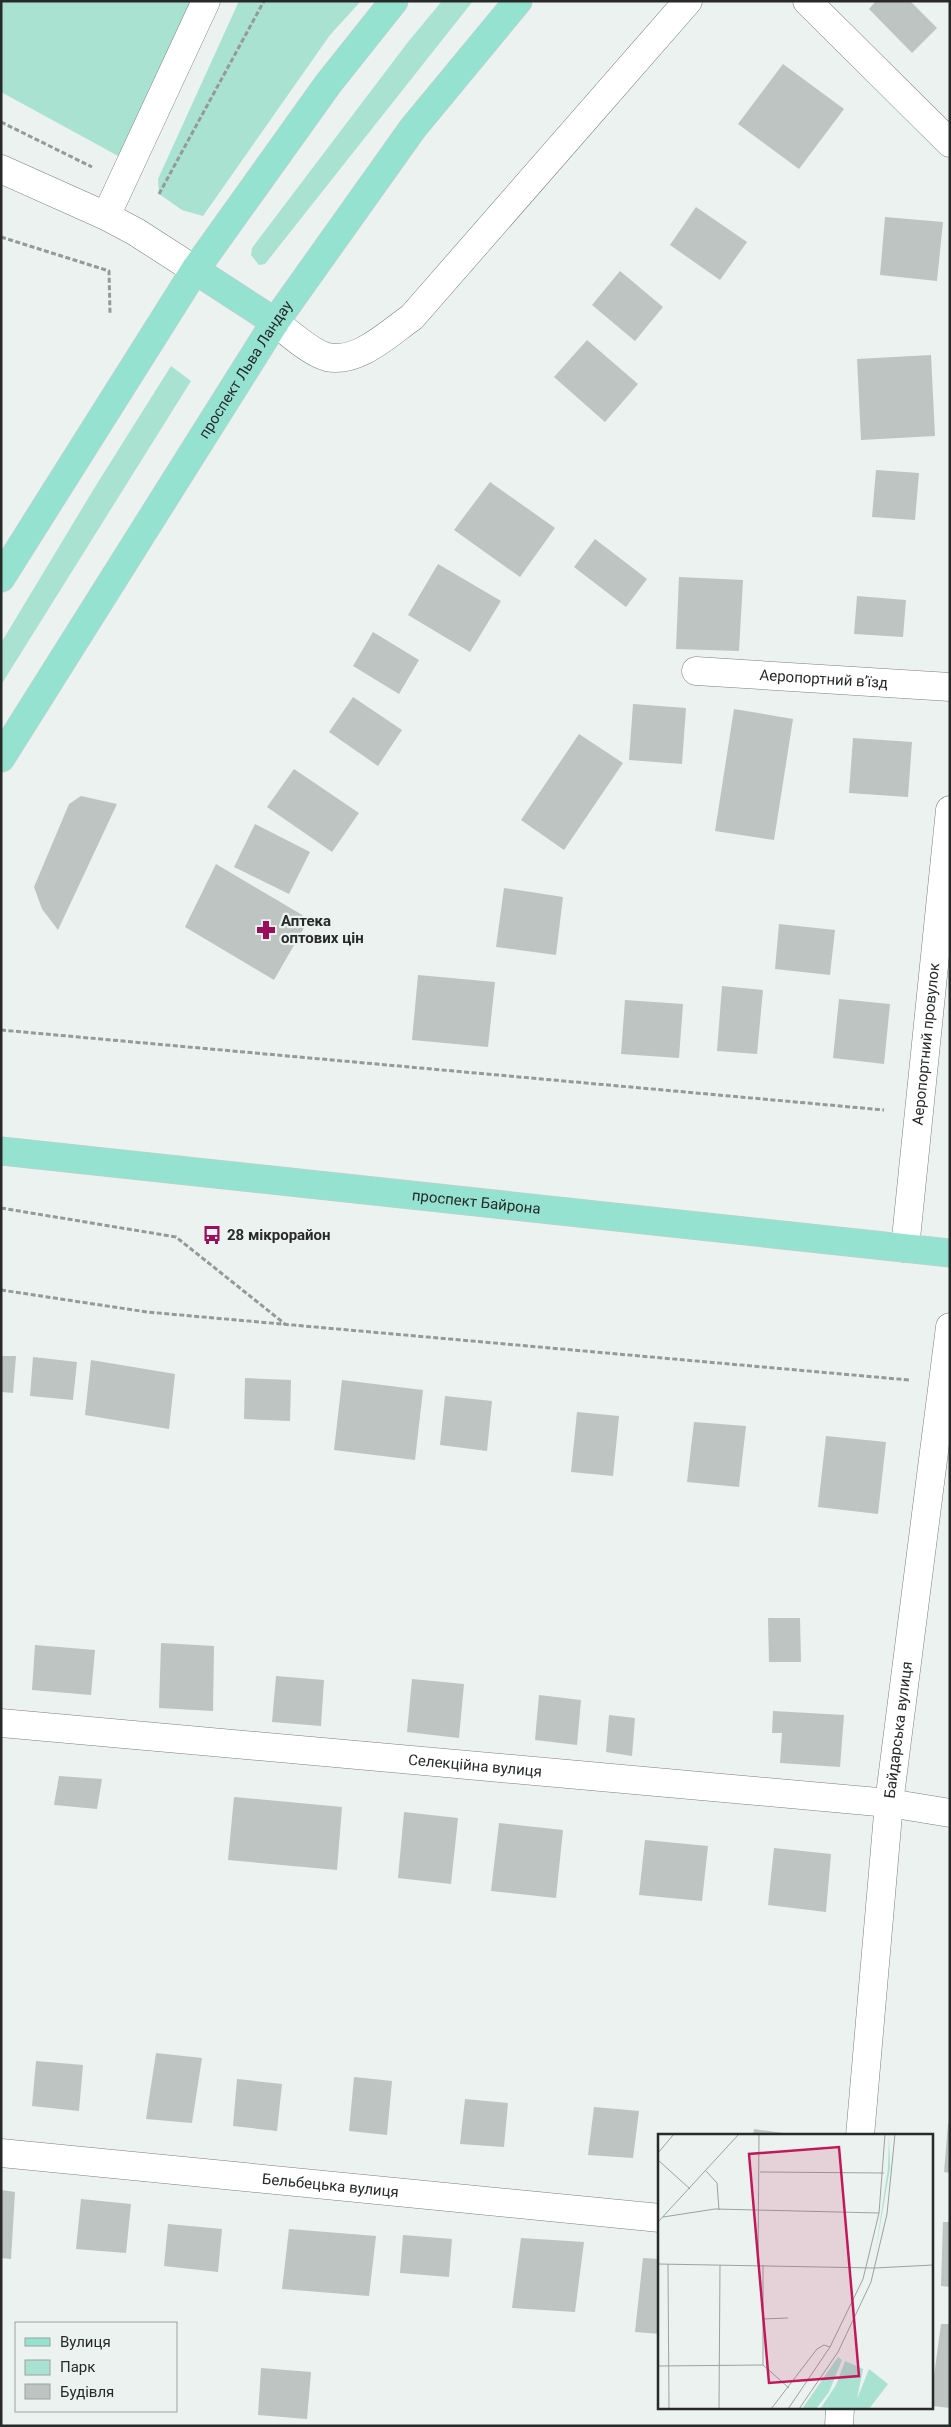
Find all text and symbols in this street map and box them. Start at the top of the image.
street label: проспект Льва Ландау [195,297,296,442]
street label: Аеропортний в’їзд [759,666,889,692]
place label: Аптека оптових цін [281,912,364,947]
pharmacy icon: Аптека оптових цін [255,919,277,941]
street label: Аеропортний провулок [909,962,943,1126]
street label: проспект Байрона [411,1186,542,1218]
bus stop icon: 28 мікрорайон [201,1224,223,1246]
place label: 28 мікрорайон [227,1226,331,1244]
street label: Байдарська вулиця [881,1660,916,1799]
street label: Селекційна вулиця [407,1751,543,1781]
inset map [658,2134,934,2410]
street label: Бельбецька вулиця [261,2170,400,2201]
legend [15,2322,178,2412]
text: Вулиця [60,2333,111,2351]
text: Парк [60,2358,95,2376]
text: Будівля [60,2383,114,2401]

